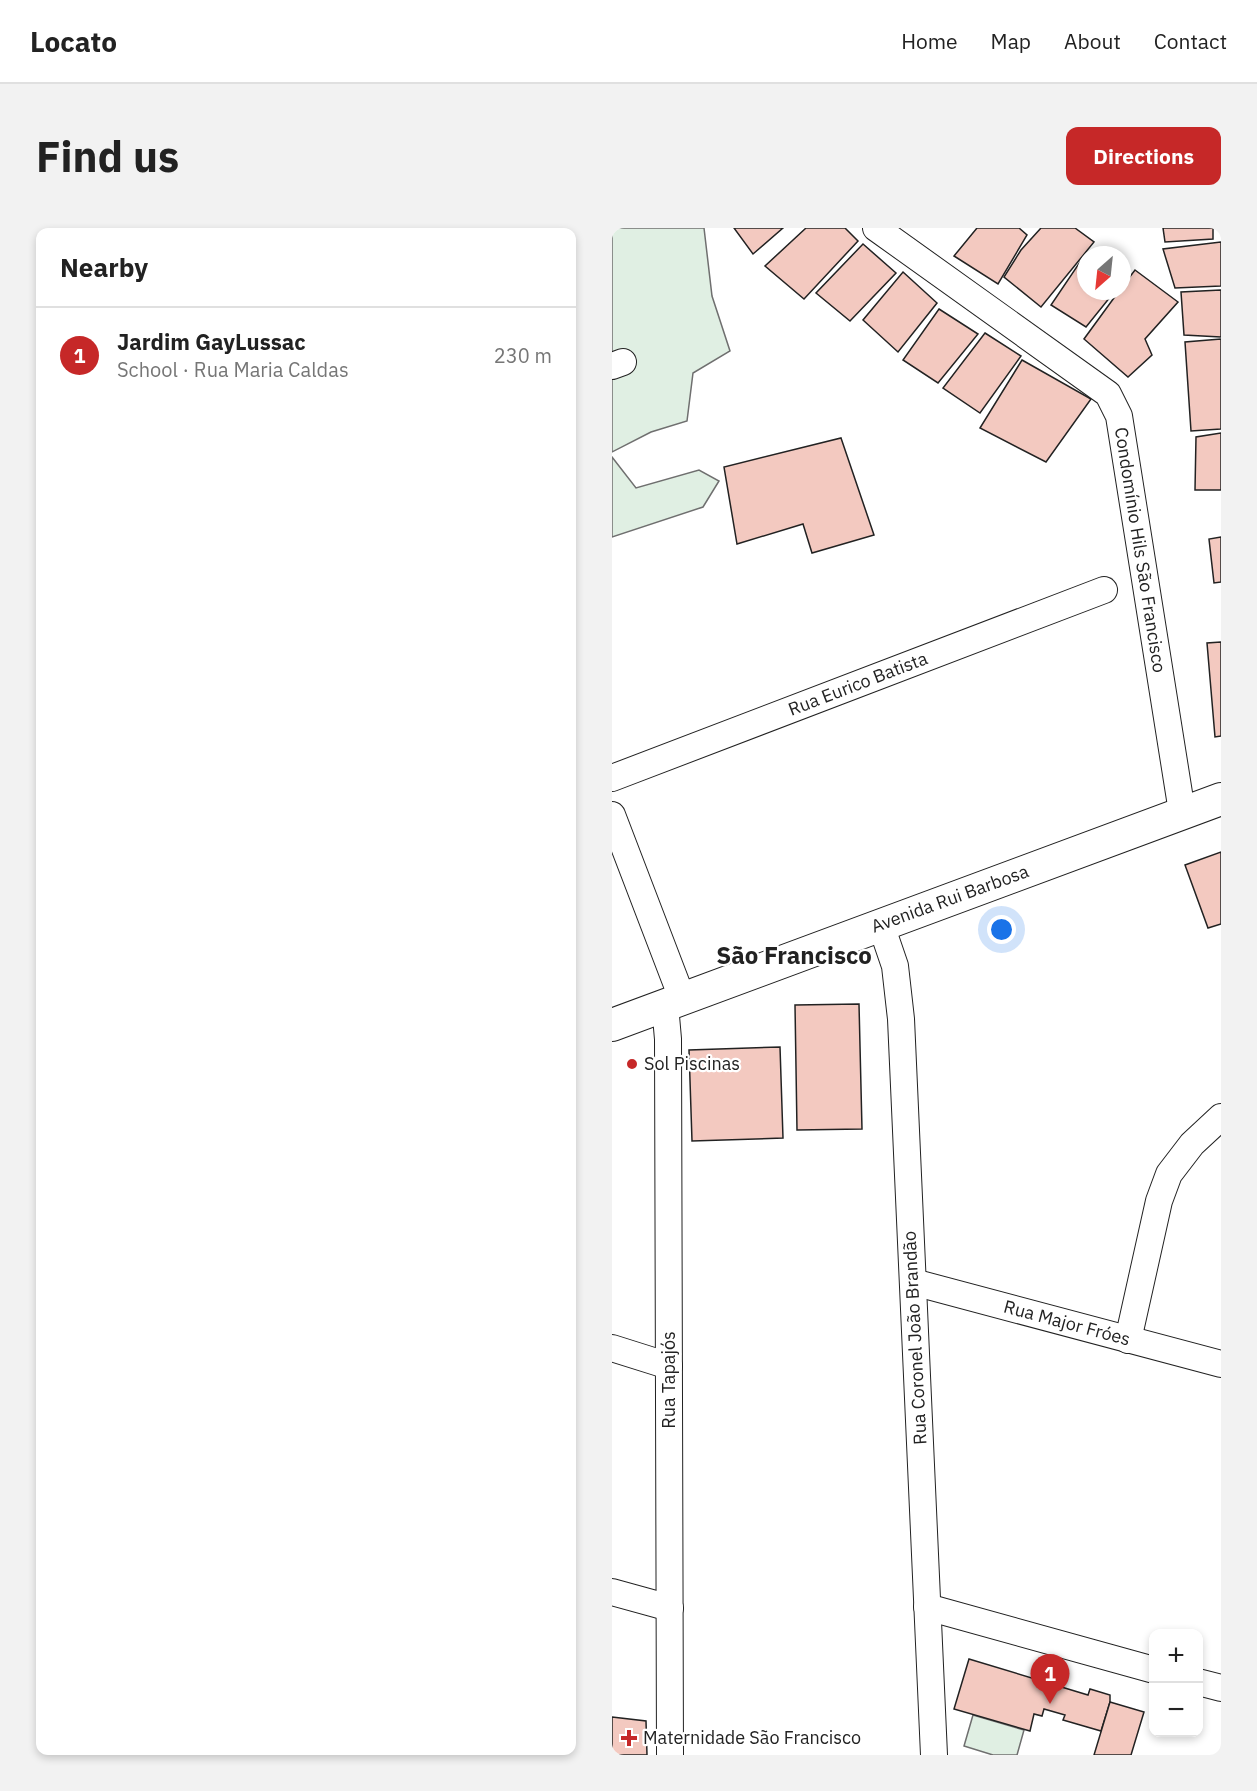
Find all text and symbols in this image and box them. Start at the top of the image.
text: Locato [30,23,117,60]
text: Home [901,27,958,55]
text: Map [991,27,1031,55]
text: About [1064,27,1121,55]
text: Contact [1154,27,1227,55]
button: Directions [1066,127,1221,185]
text: Find us [36,129,179,184]
north arrow [1077,246,1131,300]
text: Nearby [60,250,148,284]
text: Jardim GayLussac [117,327,306,356]
text: 1 [74,342,86,369]
text: 230 m [494,342,552,369]
text: School · Rua Maria Caldas [117,356,349,383]
street label: Condomínio Hils São Francisco [1110,426,1171,674]
street label: Rua Eurico Batista [785,646,931,721]
street label: Avenida Rui Barbosa [868,859,1032,938]
your location [987,915,1016,944]
district label: São Francisco [716,939,872,971]
place label: Sol Piscinas [644,1052,740,1075]
marker: Sol Piscinas [625,1057,639,1071]
street label: Rua Coronel João Brandão [897,1230,932,1446]
street label: Rua Major Fróes [1001,1295,1133,1350]
street label: Rua Tapajós [657,1331,680,1429]
map controls [1149,1629,1203,1737]
button: + [1149,1629,1203,1683]
pin: 1 [1030,1654,1070,1704]
button: − [1149,1683,1203,1737]
place label: Maternidade São Francisco [643,1726,861,1749]
marker: Maternidade São Francisco [620,1729,638,1747]

